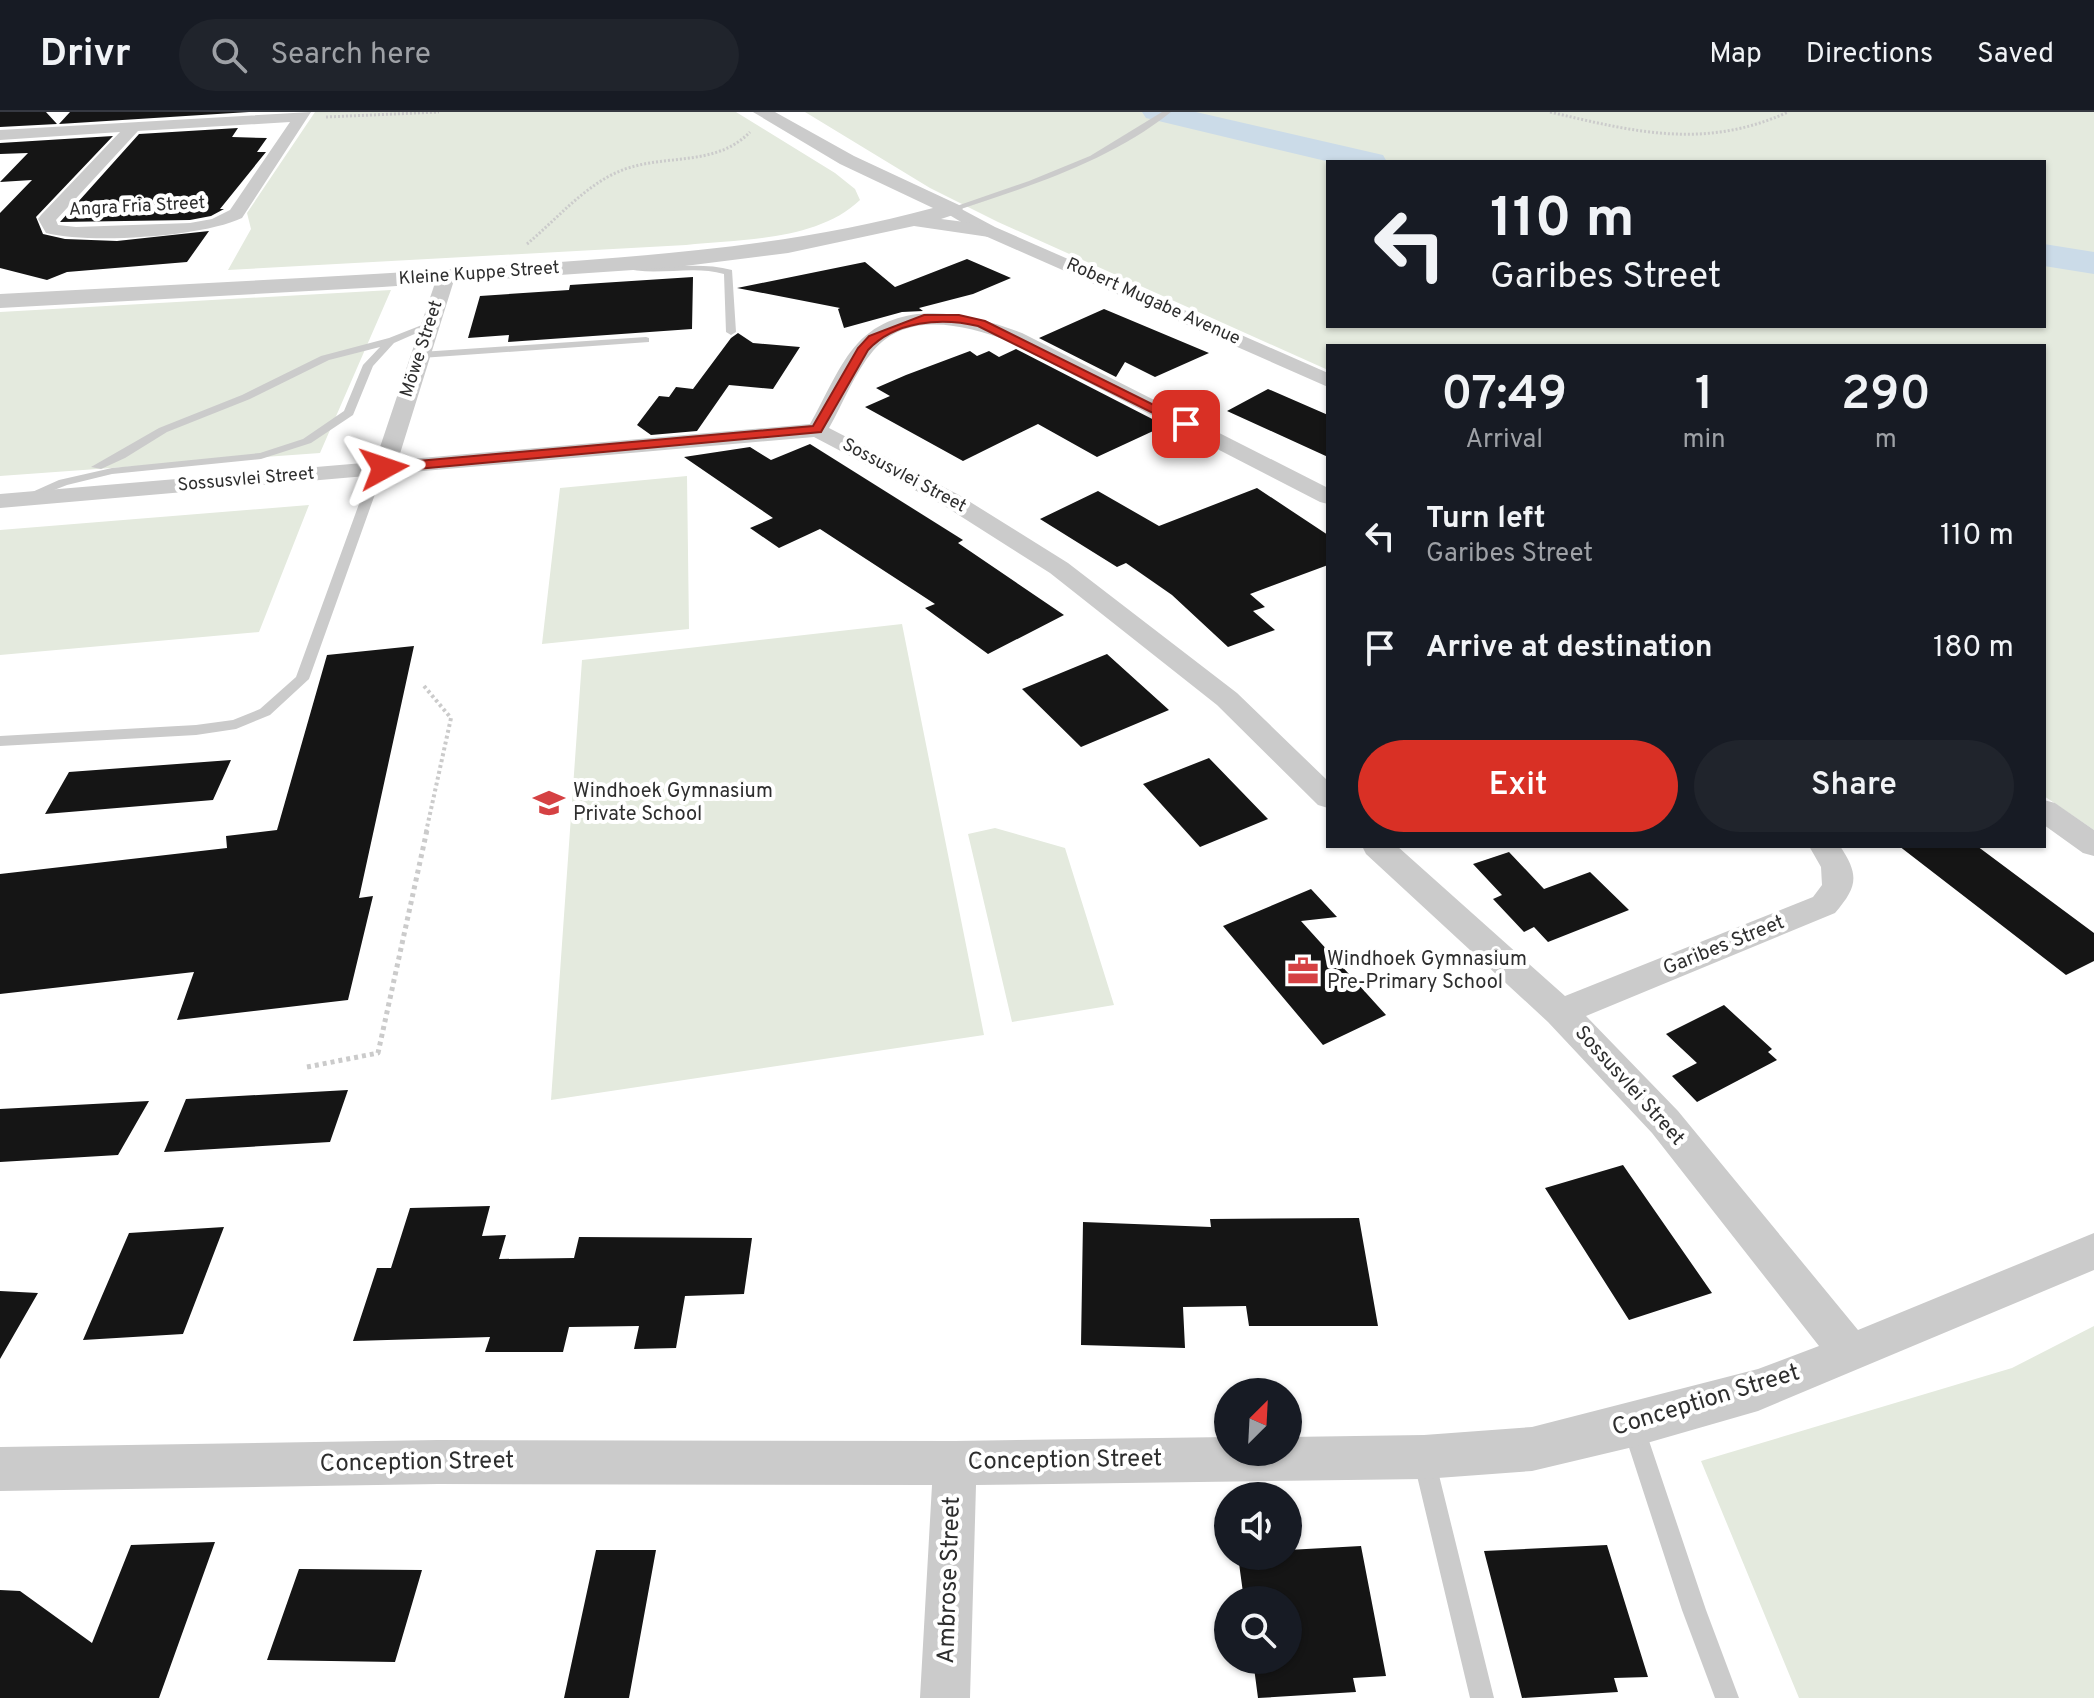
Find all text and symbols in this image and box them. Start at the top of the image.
search box [179,19,739,91]
text: Drivr [40,31,131,80]
icon: search [207,33,251,77]
text: Search here [271,37,431,74]
text: Map [1709,37,1762,73]
text: Directions [1806,37,1933,73]
text: Saved [1977,37,2054,73]
text: 110 m [1490,186,1635,256]
street label: Angra Fria Street [68,192,206,222]
icon: left [1358,192,1462,296]
street label: Robert Mugabe Avenue [1062,253,1244,351]
text: Garibes Street [1490,255,1721,301]
street label: Kleine Kuppe Street [398,257,560,291]
street label: Möwe Street [396,298,448,400]
text: 07:49 [1441,366,1567,426]
text: 1 [1695,366,1713,426]
text: 290 [1841,366,1931,426]
pin [1152,390,1220,458]
icon: arrive [1164,402,1208,446]
text: Arrival [1465,424,1543,457]
text: min [1682,424,1726,457]
text: m [1875,424,1897,457]
position arrow [342,426,426,510]
street label: Sossusvlei Street [838,434,970,518]
street label: Sossusvlei Street [177,463,315,497]
text: Turn left [1426,501,1546,538]
icon: left [1358,514,1402,558]
text: 110 m [1940,518,2014,555]
text: Garibes Street [1426,538,1593,571]
icon: arrive [1358,626,1402,670]
text: Arrive at destination [1426,630,1712,667]
text: 180 m [1933,630,2014,667]
button: Exit [1358,740,1678,832]
button: Share [1694,740,2014,832]
place label: Windhoek Gymnasium Private School [573,779,773,828]
school or university icon: Windhoek Gymnasium Private School [532,786,566,820]
street label: Garibes Street [1660,910,1788,982]
place label: Windhoek Gymnasium Pre-Primary School [1327,947,1527,996]
office icon: Windhoek Gymnasium Pre-Primary School [1286,954,1320,988]
street label: Sossusvlei Street [1568,1021,1690,1151]
street label: Conception Street [1609,1358,1803,1444]
north arrow [1214,1378,1302,1466]
map controls [1214,1378,1302,1674]
street label: Conception Street [967,1444,1163,1478]
street label: Conception Street [319,1446,515,1480]
button: sound [1214,1482,1302,1570]
street label: Ambrose Street [932,1496,968,1664]
button: search [1214,1586,1302,1674]

